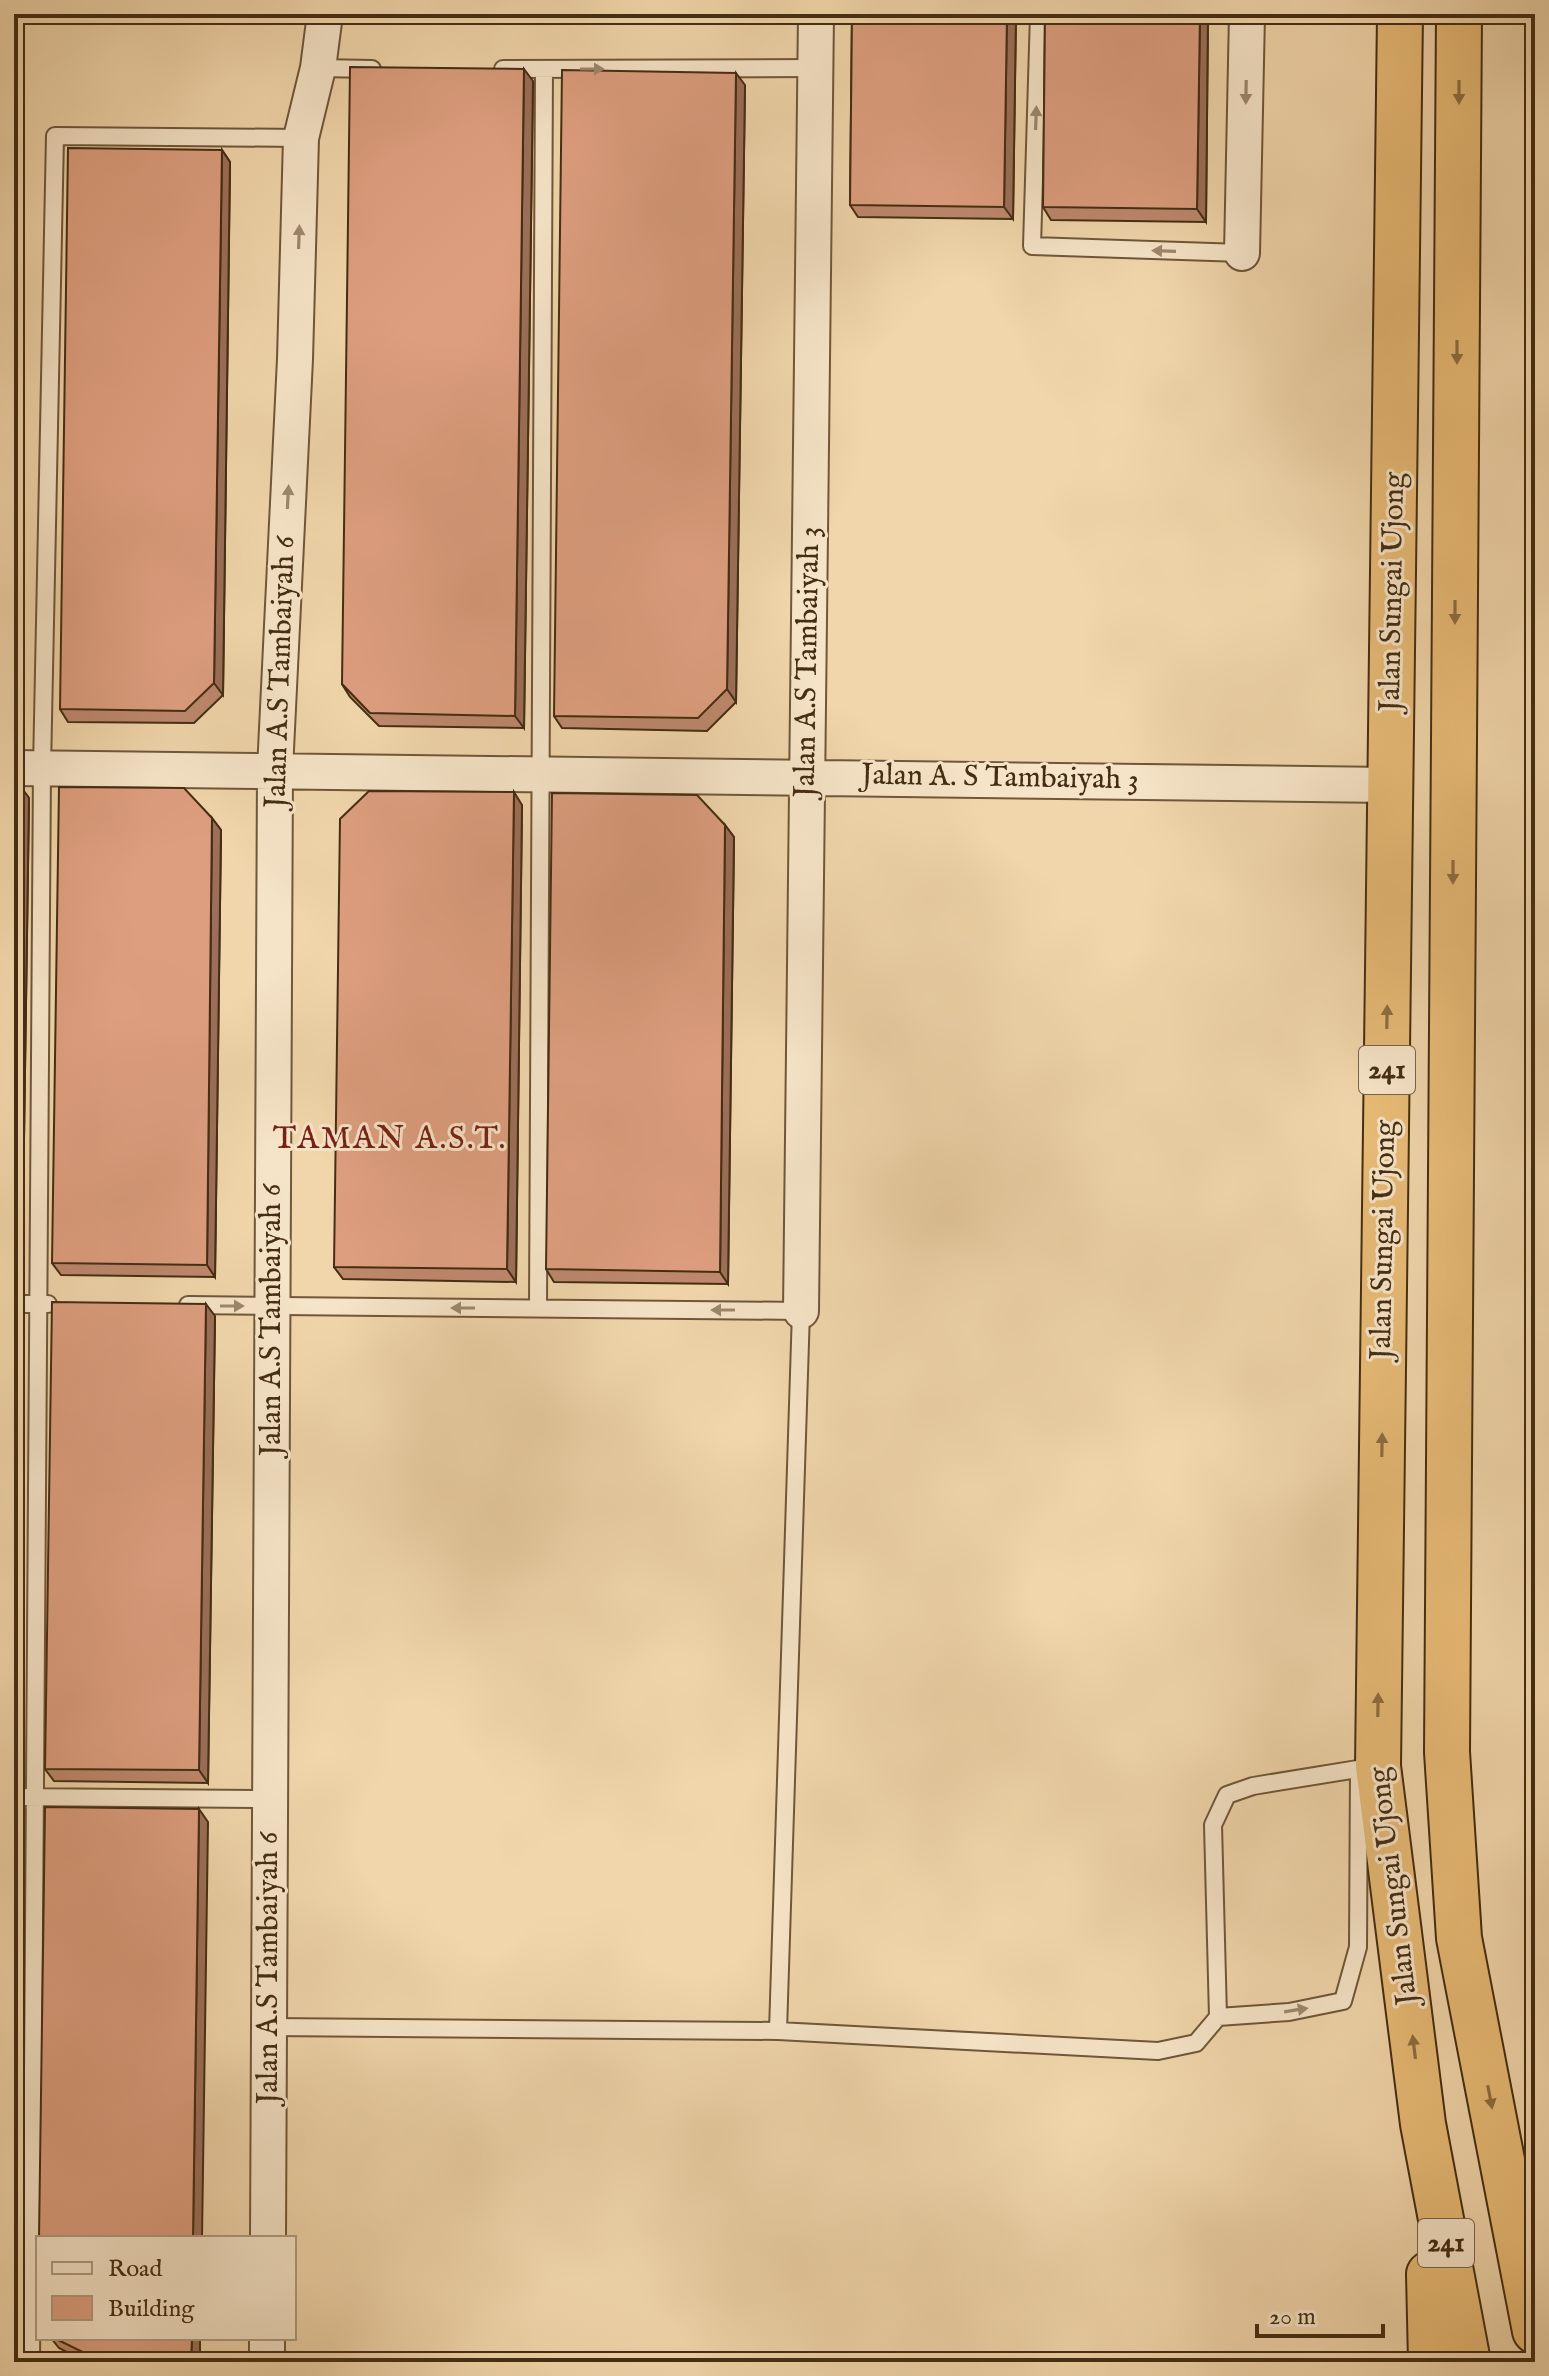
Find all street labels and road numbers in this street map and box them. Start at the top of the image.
street label: Jalan Sungai Ujong [1372,471,1414,715]
street label: Jalan A.S Tambaiyah 3 [787,526,829,801]
street label: Jalan A.S Tambaiyah 6 [257,534,305,812]
street label: Jalan A. S Tambaiyah 3 [858,757,1139,799]
road number: 241 [1359,1046,1415,1094]
street label: Jalan Sungai Ujong [1363,1119,1405,1363]
street label: Jalan A.S Tambaiyah 6 [253,1182,291,1459]
street label: Jalan Sungai Ujong [1360,1764,1428,2010]
street label: Jalan A.S Tambaiyah 6 [250,1830,288,2107]
road number: 241 [1418,2219,1474,2267]

